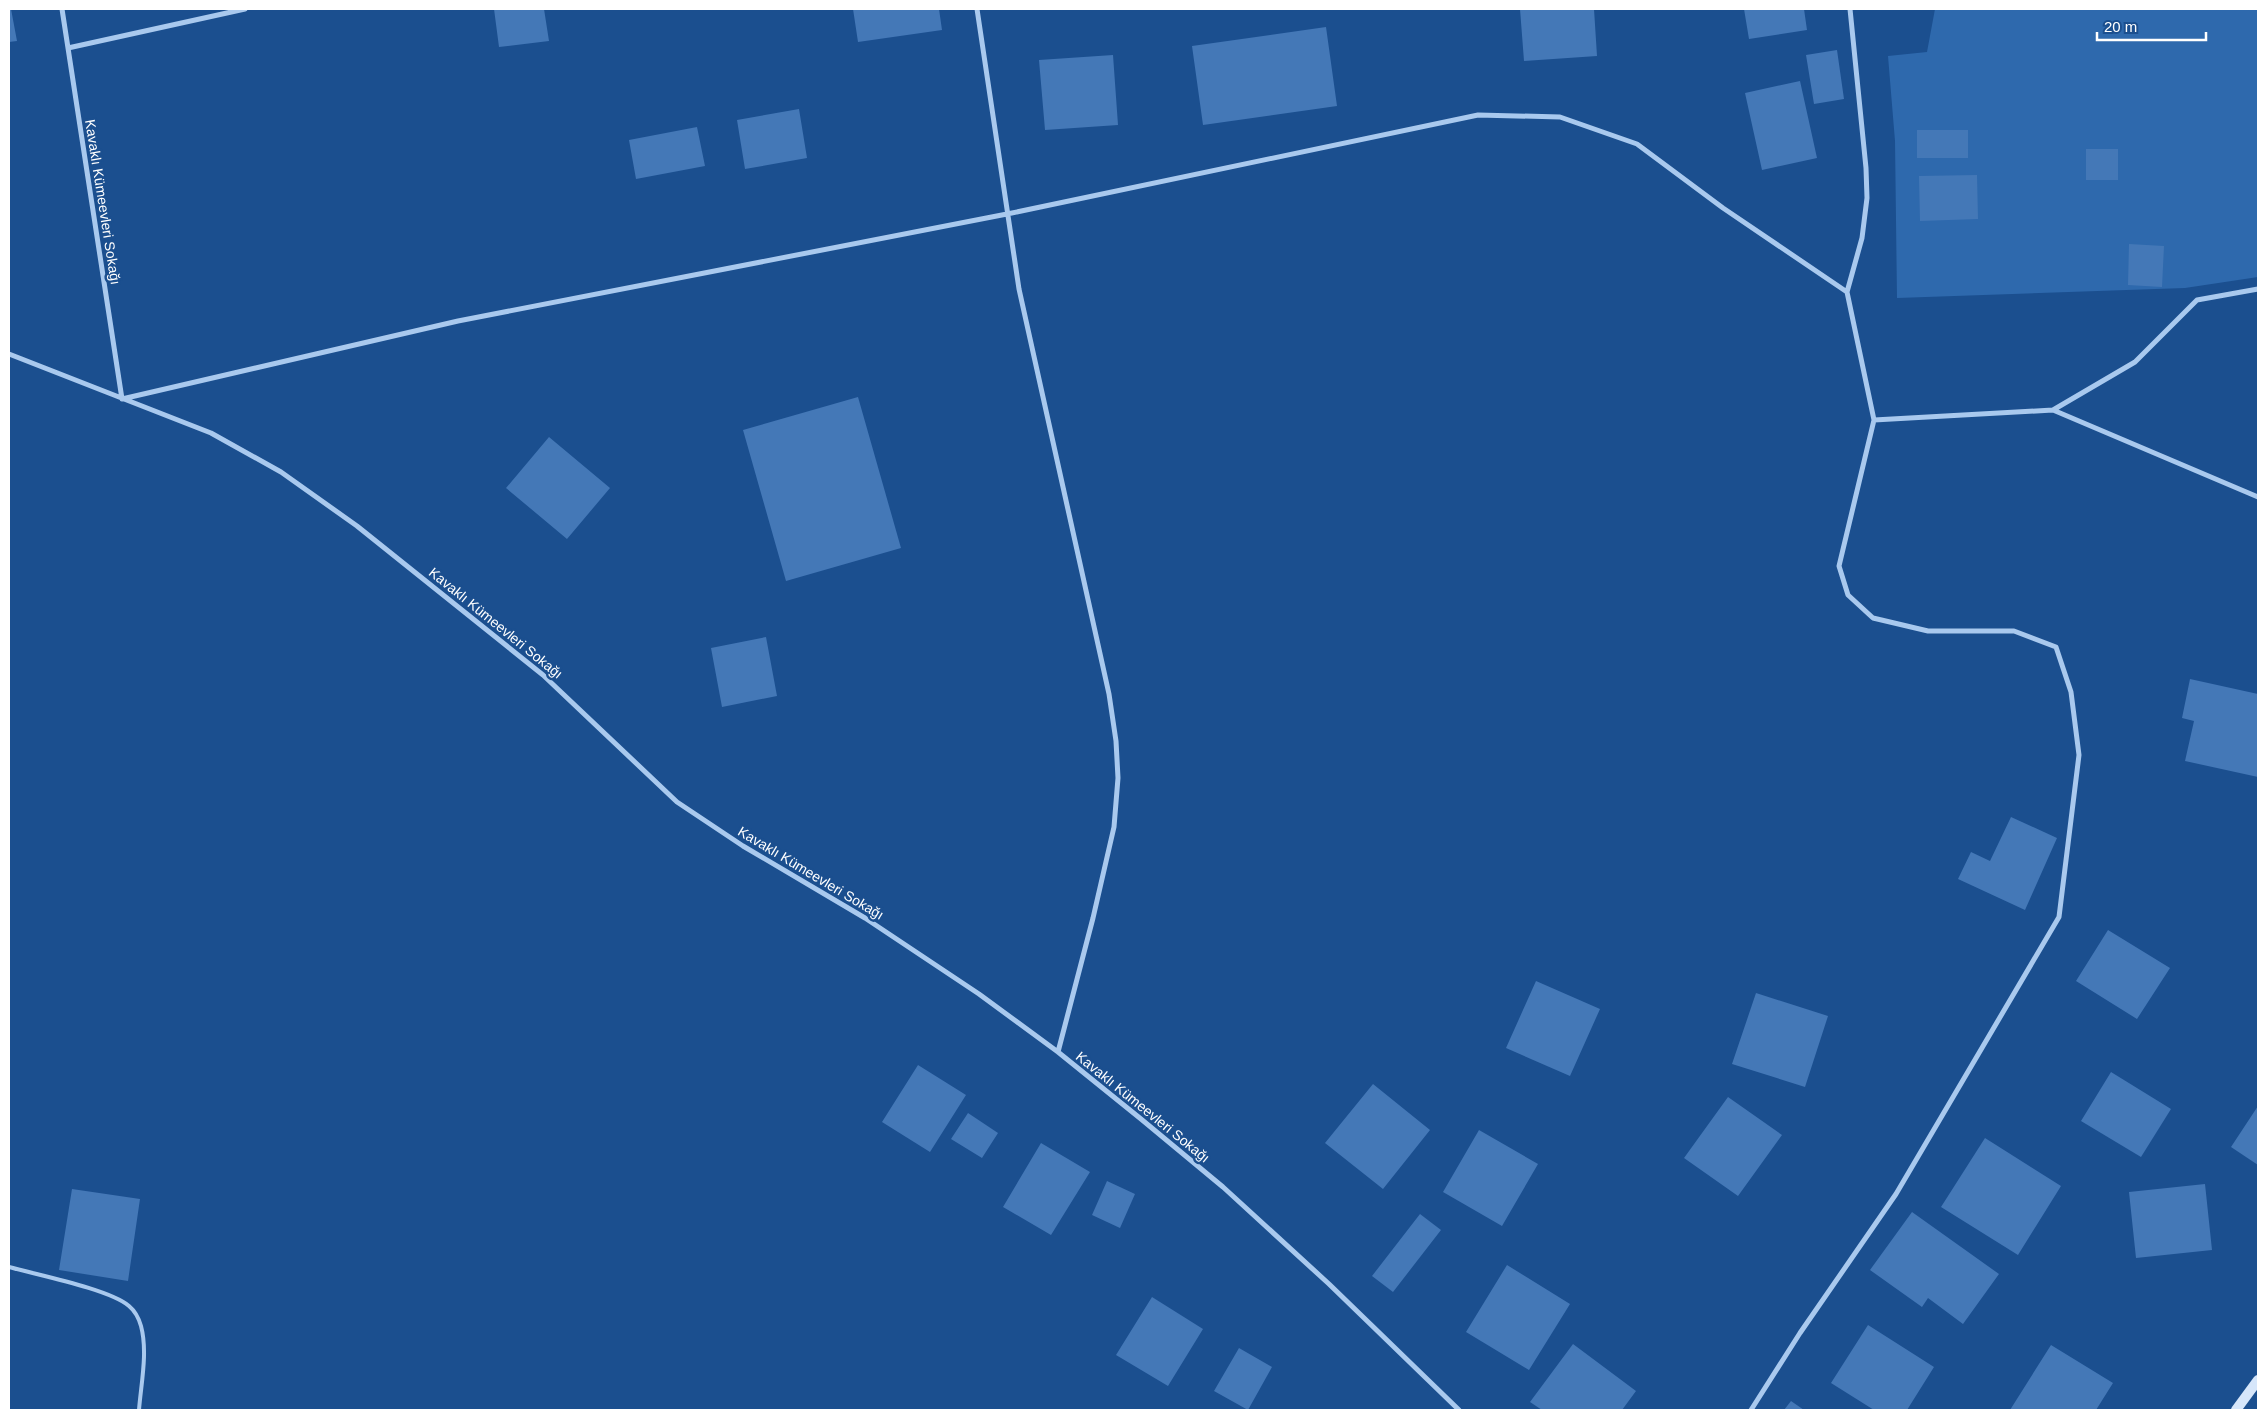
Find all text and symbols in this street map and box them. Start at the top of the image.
scale bar [2097,10,2206,42]
text: 20 m [2104,18,2137,35]
street label: Kavaklı Kümeevleri Sokağı [82,118,124,286]
street label: Kavaklı Kümeevleri Sokağı [426,564,566,682]
street label: Kavaklı Kümeevleri Sokağı [735,823,887,923]
street label: Kavaklı Kümeevleri Sokağı [1073,1048,1213,1166]

